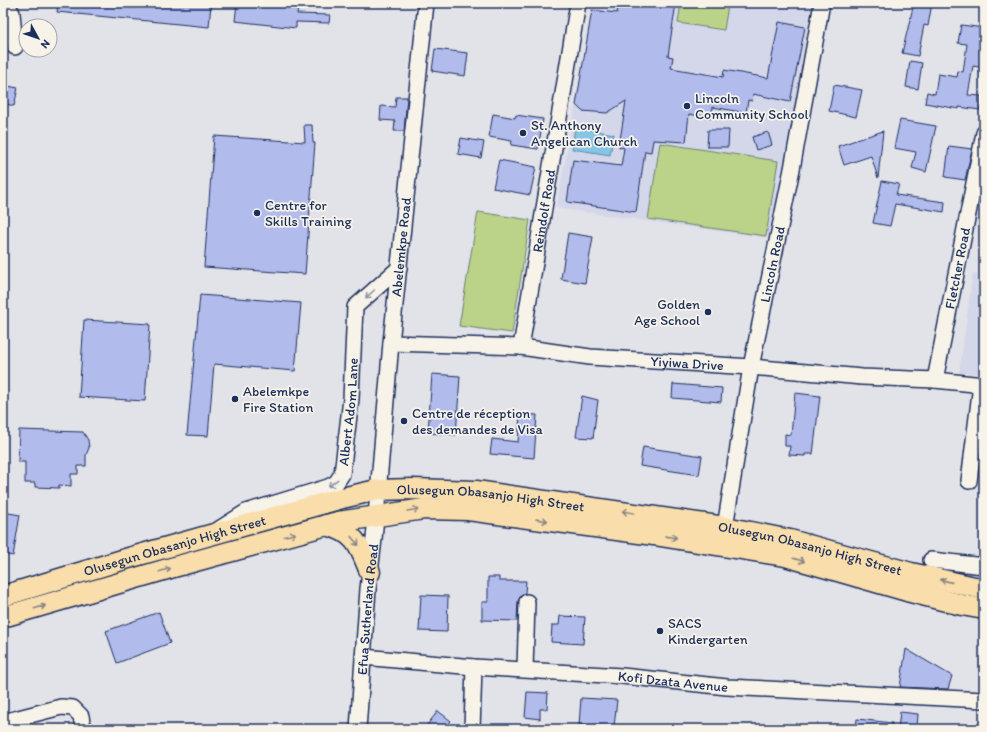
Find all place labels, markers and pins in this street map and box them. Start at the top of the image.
place label: Lincoln Community School [695,90,809,123]
marker: Lincoln Community School [682,101,692,111]
place label: St. Anthony Angelican Church [531,117,638,150]
marker: St. Anthony Angelican Church [518,128,528,138]
place label: Centre for Skills Training [265,197,352,230]
marker: Centre for Skills Training [252,208,262,218]
place label: Golden Age School [634,296,700,329]
marker: Golden Age School [703,307,713,317]
place label: Abelemkpe Fire Station [243,383,313,416]
marker: Abelemkpe Fire Station [230,394,240,404]
place label: Centre de réception des demandes de Visa [412,405,544,438]
marker: Centre de réception des demandes de Visa [399,416,409,426]
place label: SACS Kindergarten [668,615,748,648]
marker: SACS Kindergarten [655,626,665,636]

